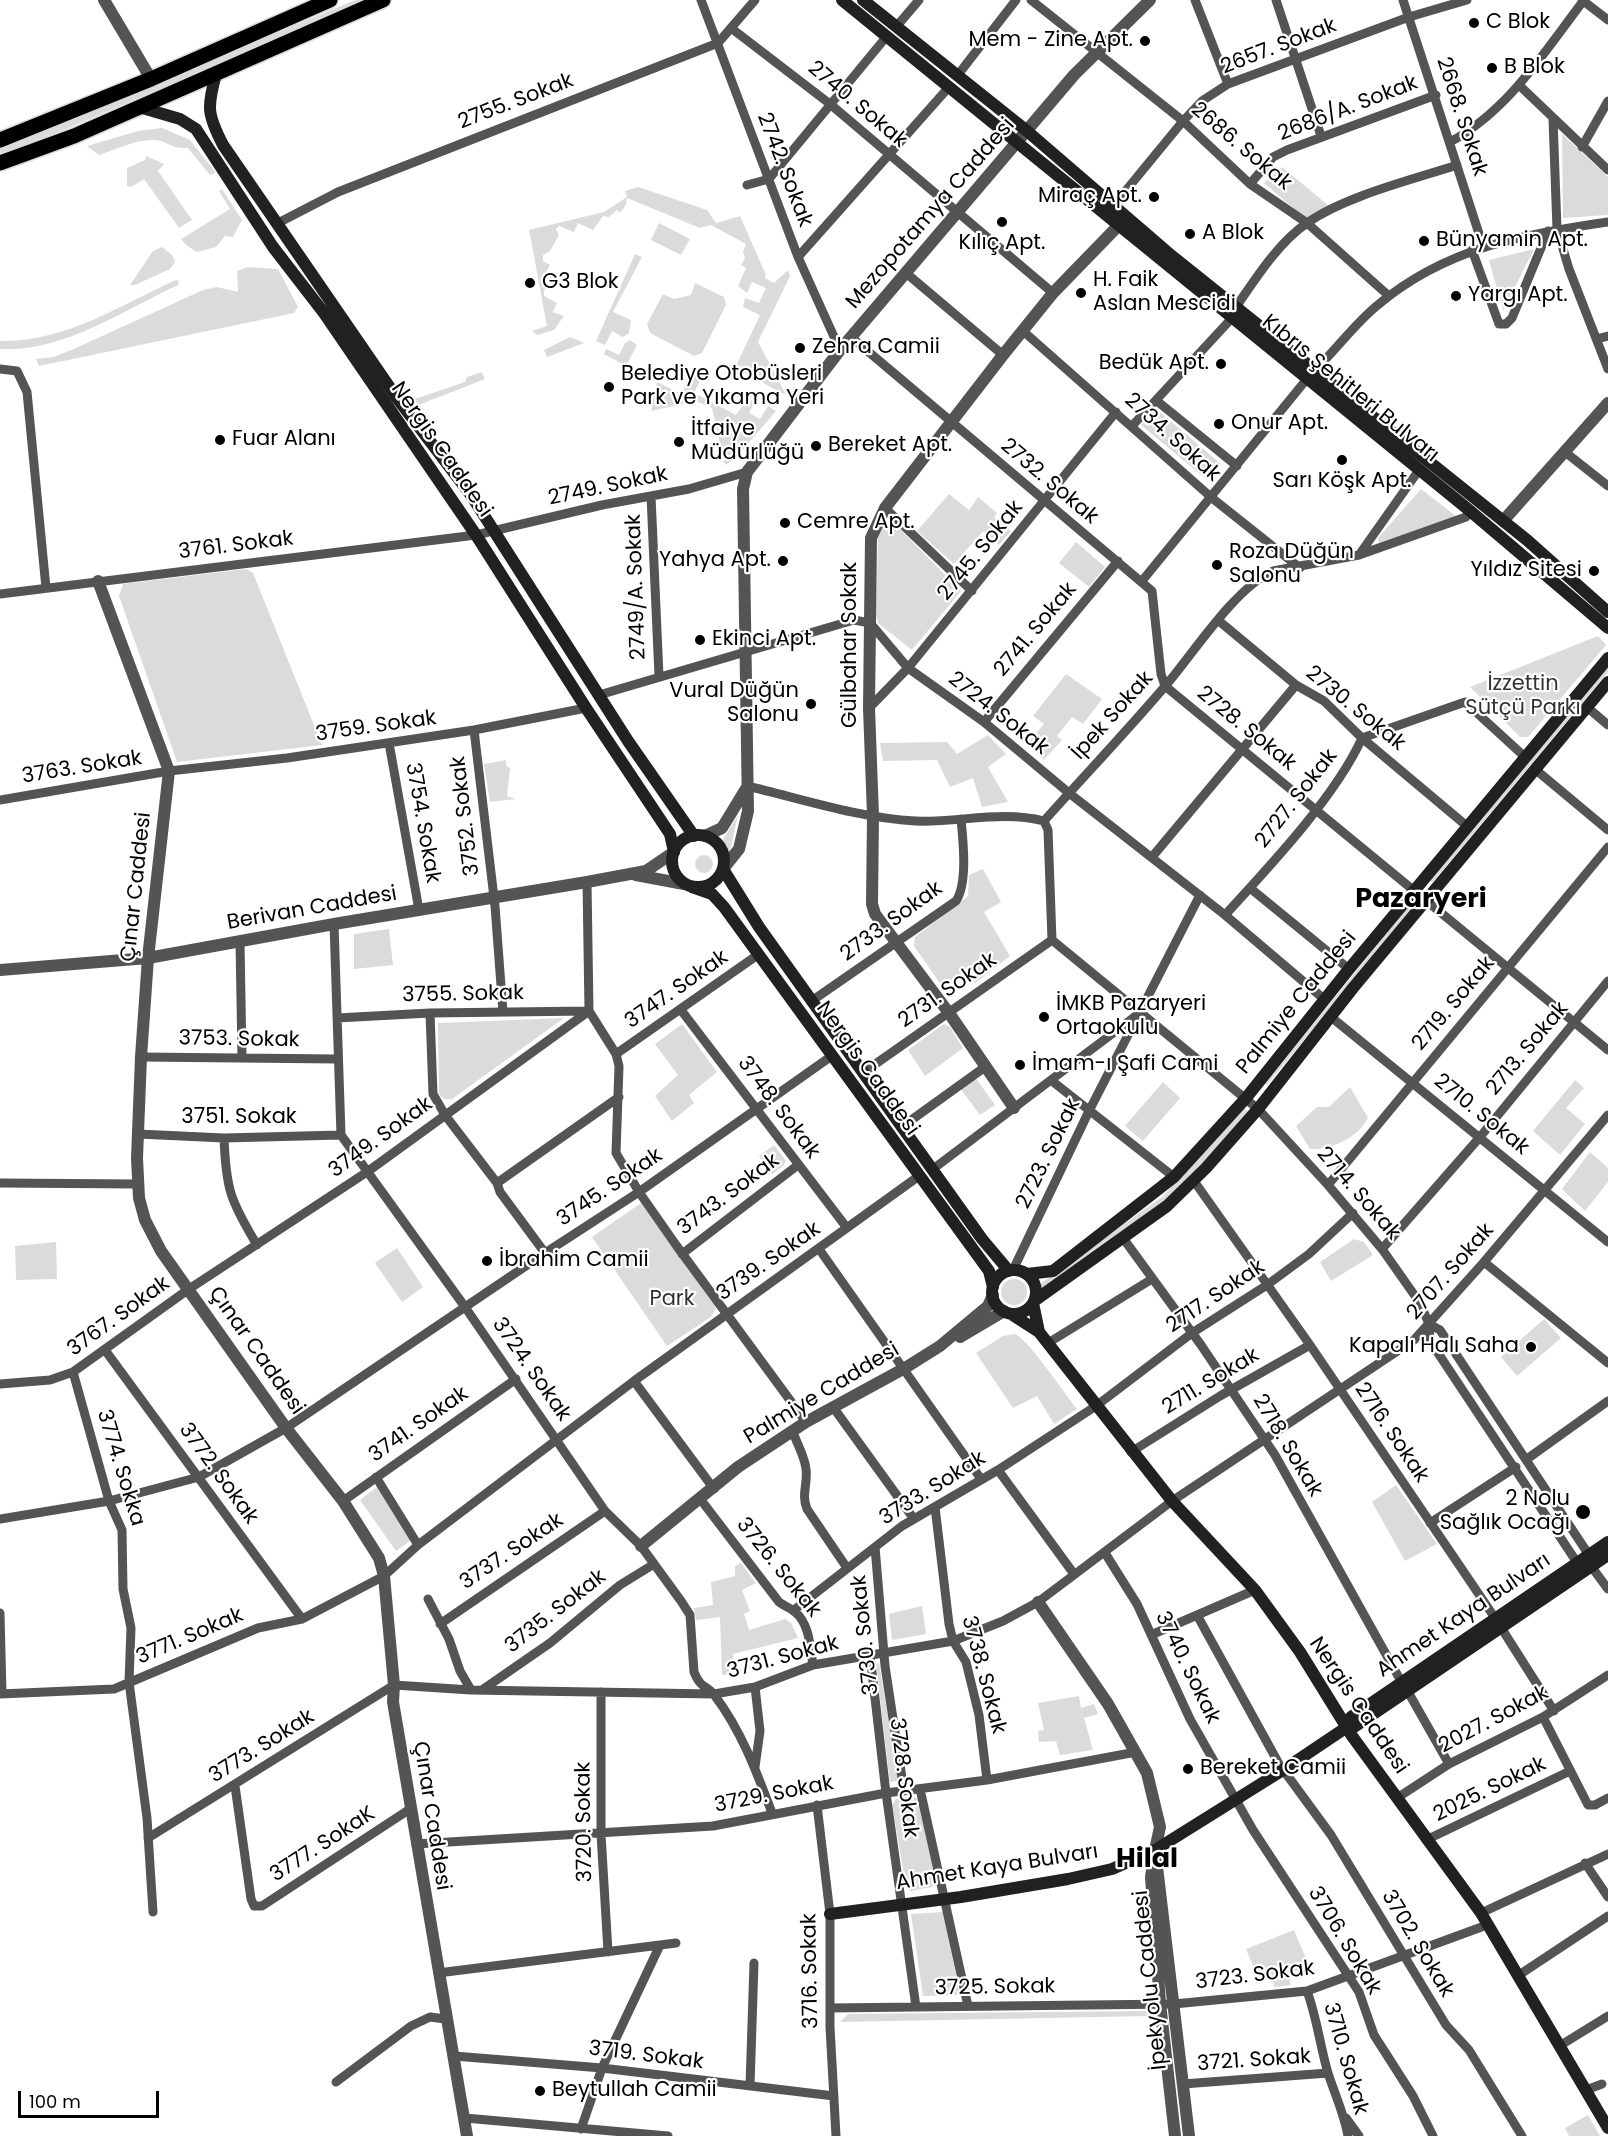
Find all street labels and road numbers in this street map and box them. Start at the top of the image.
street label: 2657. Sokak [1218,13,1340,81]
street label: 2668. Sokak [1430,54,1492,180]
street label: 2740. Sokak [802,56,912,154]
street label: 2755. Sokak [455,68,577,136]
street label: 2686/A. Sokak [1275,71,1421,147]
street label: 2686. Sokak [1186,98,1296,196]
street label: 2742. Sokak [751,109,817,231]
street label: Mezopotamya Caddesi [841,113,1021,315]
street label: Kıbrıs Şehitleri Bulvarı [1256,310,1444,468]
street label: Nergis Caddesi [385,377,497,523]
street label: 2734. Sokak [1119,388,1225,488]
street label: 2732. Sokak [995,434,1103,530]
street label: 2749. Sokak [546,462,670,512]
street label: 2745. Sokak [933,496,1029,606]
street label: 2749/A. Sokak [622,514,652,660]
street label: 3761. Sokak [177,526,295,566]
street label: Gülbahar Sokak [838,562,864,728]
street label: 2741. Sokak [989,578,1083,682]
street label: 2730. Sokak [1300,661,1410,757]
street label: 2724. Sokak [943,667,1053,761]
street label: İpek Sokak [1067,667,1159,765]
street label: 2728. Sokak [1191,681,1301,777]
street label: 3759. Sokak [314,706,438,748]
street label: 2727. Sokak [1251,744,1343,854]
street label: 3763. Sokak [20,746,144,790]
street label: 3752. Sokak [446,755,486,877]
street label: 3754. Sokak [399,761,445,885]
street label: Çınar Caddesi [117,811,157,963]
street label: 2733. Sokak [836,877,948,967]
street label: Berivan Caddesi [225,882,399,936]
street label: Palmiye Caddesi [1232,926,1362,1080]
street label: 3747. Sokak [621,945,733,1035]
street label: 2731. Sokak [894,948,1002,1034]
street label: 2719. Sokak [1407,952,1501,1056]
street label: 3755. Sokak [402,981,524,1009]
street label: Nergis Caddesi [810,997,924,1141]
street label: 2713. Sokak [1482,997,1574,1101]
street label: 3753. Sokak [178,1026,300,1054]
street label: 3748. Sokak [731,1052,825,1164]
street label: 2710. Sokak [1428,1069,1534,1161]
street label: 3749. Sokak [324,1092,438,1184]
street label: 2723. Sokak [1011,1095,1087,1213]
street label: 3751. Sokak [181,1105,297,1131]
street label: 2714. Sokak [1311,1142,1405,1246]
street label: 3745. Sokak [552,1143,668,1233]
street label: 3743. Sokak [673,1149,785,1241]
street label: 3739. Sokak [712,1217,826,1307]
street label: 2707. Sokak [1402,1219,1500,1325]
street label: 2717. Sokak [1162,1255,1270,1339]
street label: 3767. Sokak [63,1271,175,1363]
street label: Çınar Caddesi [203,1282,309,1420]
street label: 3724. Sokak [486,1313,576,1427]
street label: Palmiye Caddesi [740,1338,904,1450]
street label: 2711. Sokak [1158,1343,1264,1421]
street label: 2716. Sokak [1348,1378,1434,1488]
street label: 3741. Sokak [365,1382,473,1468]
street label: 2718. Sokak [1247,1390,1327,1502]
street label: 3774. Sokka [90,1407,150,1529]
street label: 3772. Sokak [173,1418,263,1530]
street label: 3733. Sokak [875,1446,991,1532]
street label: 3737. Sokak [456,1508,568,1596]
street label: 3726. Sokak [730,1513,826,1623]
street label: Ahmet Kaya Bulvarı [1372,1548,1556,1684]
street label: 3735. Sokak [501,1565,611,1659]
street label: 3730. Sokak [847,1574,885,1696]
street label: 3771. Sokak [133,1603,247,1671]
street label: 3740. Sokak [1149,1608,1225,1728]
street label: 3738. Sokak [955,1613,1011,1737]
street label: 3731. Sokak [724,1631,842,1685]
street label: Nergis Caddesi [1303,1633,1413,1779]
street label: 2027. Sokak [1435,1681,1553,1759]
street label: 3773. Sokak [205,1705,319,1789]
street label: 3728. Sokak [883,1717,923,1839]
street label: Çınar Caddesi [407,1740,455,1892]
street label: 2025. Sokak [1430,1752,1550,1828]
street label: 3720. Sokak [571,1761,599,1883]
street label: 3729. Sokak [712,1771,836,1819]
street label: 3777. SokaK [266,1802,380,1888]
street label: Ahmet Kaya Bulvarı [894,1840,1100,1896]
street label: 3706. Sokak [1302,1882,1386,2000]
street label: 3702. Sokak [1375,1886,1459,2002]
street label: İpekyolu Caddesi [1129,1889,1173,2071]
street label: 3716. Sokak [797,1913,825,2029]
street label: 3723. Sokak [1194,1956,1316,1996]
street label: 3725. Sokak [934,1974,1056,2002]
street label: 3710. Sokak [1317,2000,1373,2118]
street label: 3719. Sokak [587,2036,705,2076]
street label: 3721. Sokak [1196,2044,1312,2078]

